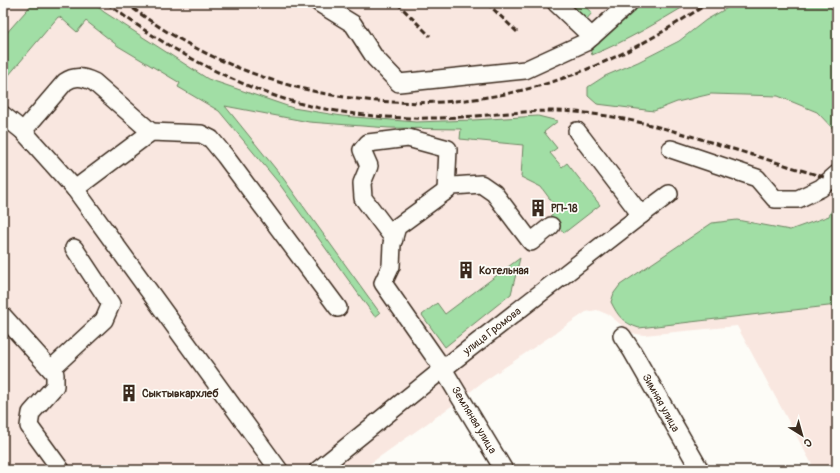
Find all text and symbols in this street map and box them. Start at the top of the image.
building icon: РП-18 [528,198,548,218]
place label: РП-18 [551,202,578,215]
building icon: Котельная [456,260,476,280]
place label: Котельная [479,264,529,277]
street label: улица Громова [460,304,524,358]
street label: Зимняя улица [640,372,682,434]
building icon: Сыктывкархлеб [119,383,139,403]
street label: Земляная улица [449,384,499,456]
place label: Сыктывкархлеб [142,387,219,400]
north arrow [782,415,822,455]
text: С [801,435,814,450]

